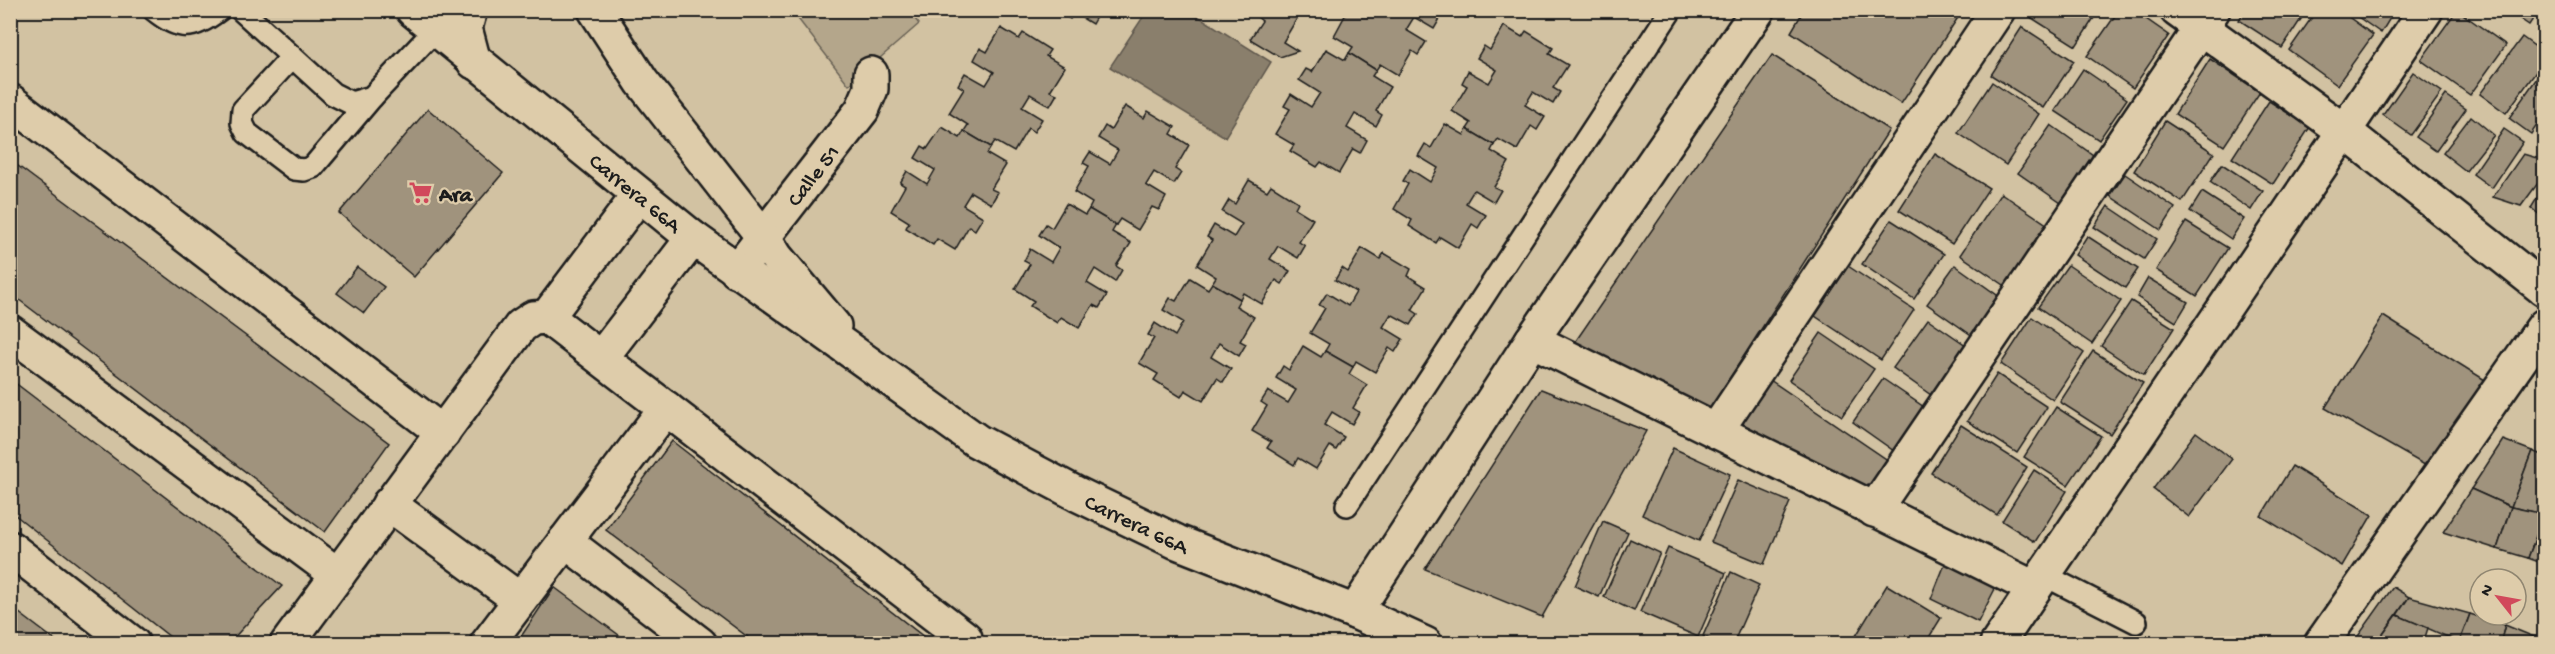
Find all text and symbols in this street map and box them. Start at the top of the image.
street label: Calle 51 [783,141,847,213]
street label: Carrera 66A [582,150,686,241]
supermarket icon: Ara [408,180,434,206]
place label: Ara [438,184,474,210]
street label: Carrera 66A [1079,491,1192,562]
north arrow [2468,567,2528,627]
text: N [2477,581,2499,600]

